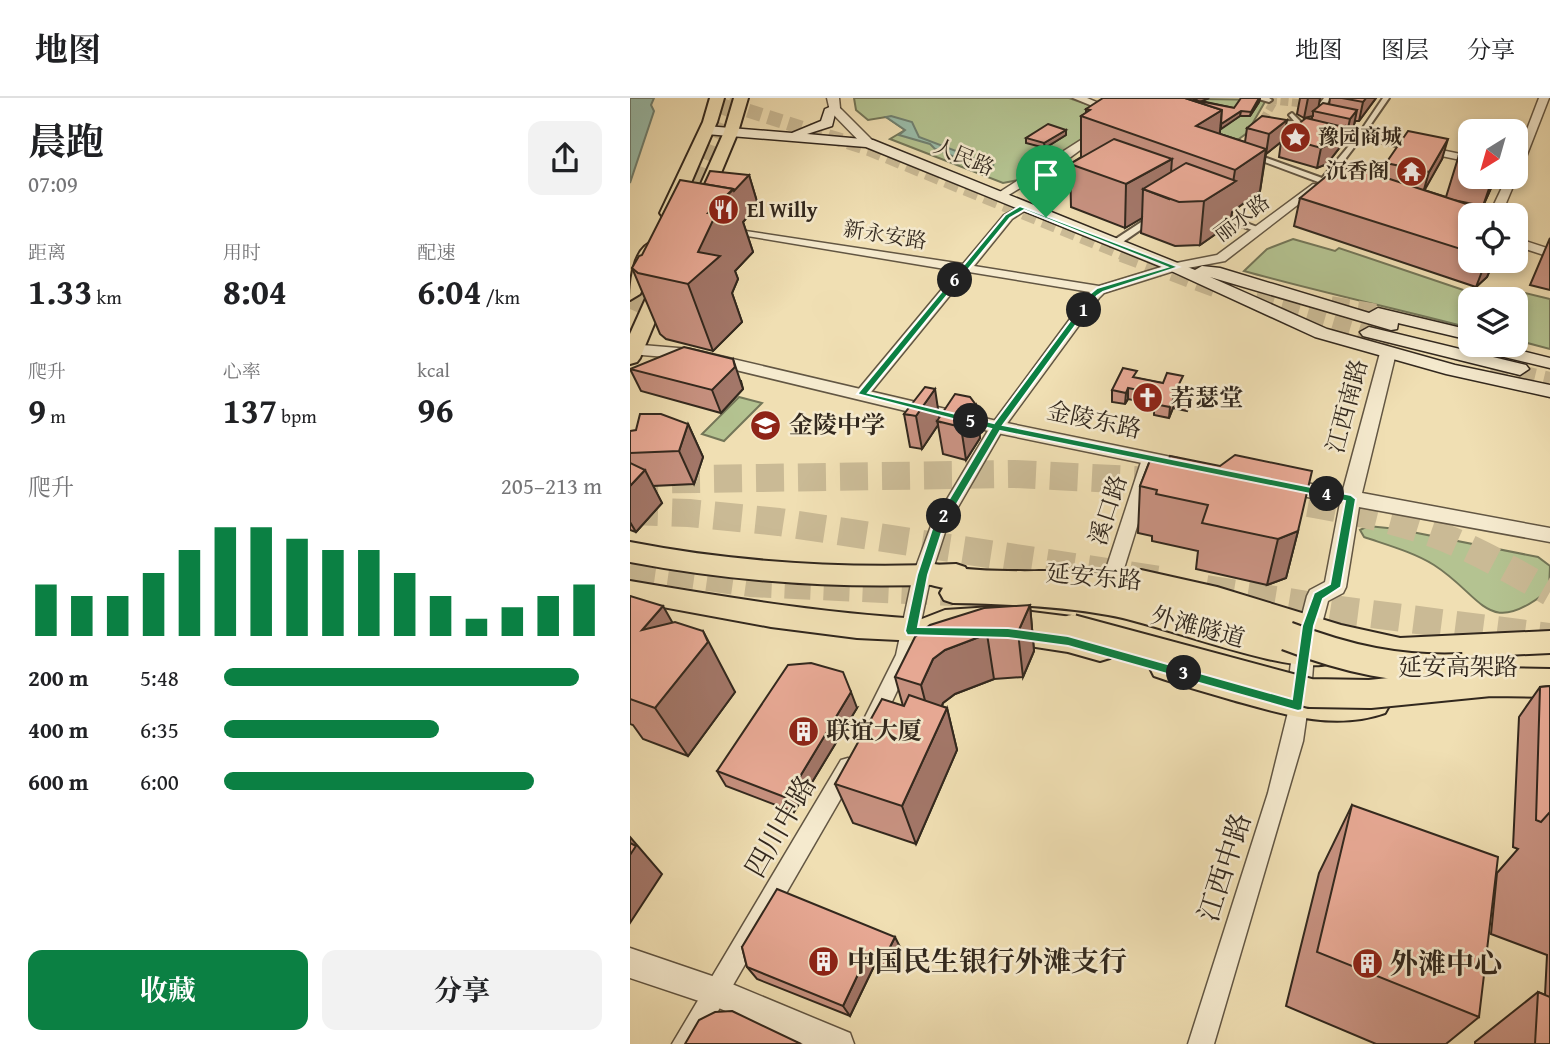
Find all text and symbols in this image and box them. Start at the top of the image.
text: 地图 [35,25,101,73]
text: 地图 [1295,32,1343,67]
text: 图层 [1381,32,1429,67]
text: 分享 [1467,32,1515,67]
text: 晨跑 [28,113,104,169]
north arrow [1458,119,1528,189]
map controls [1458,119,1528,357]
place icon: 豫园商城 [1278,120,1312,154]
button: share [528,121,602,195]
place label: 豫园商城 [1318,121,1402,152]
street label: 人民路 [929,130,999,183]
pin [1016,145,1076,217]
temple icon: 沉香阁 [1395,154,1429,188]
place label: 沉香阁 [1326,155,1389,186]
icon: arrive [1027,156,1065,194]
text: 07:09 [28,167,78,200]
street label: 丽水路 [1207,186,1276,249]
restaurant icon: El Willy [707,193,741,227]
place label: El Willy [747,194,818,225]
button: locate [1458,203,1528,273]
street label: 新永安路 [841,213,929,256]
text: 距离 [28,238,66,266]
text: 用时 [223,238,261,266]
text: 配速 [417,238,455,266]
pin: 6 [938,262,972,298]
text: 6 [950,265,959,293]
text: 1.33 [28,266,92,317]
text: 8:04 [223,266,287,317]
text: 6:04 [417,266,482,317]
text: km [92,283,122,311]
text: /km [482,283,520,311]
button: layers [1458,287,1528,357]
pin: 1 [1066,292,1102,328]
text: 1 [1079,295,1088,323]
street label: 江西南路 [1317,355,1376,457]
text: kcal [417,356,450,384]
text: 爬升 [28,357,66,385]
text: 心率 [223,357,261,385]
place label: 若瑟堂 [1171,380,1243,415]
church icon: 若瑟堂 [1131,381,1165,415]
text: 96 [417,384,454,435]
text: 9 [28,385,46,436]
text: 137 [223,385,277,436]
street label: 金陵东路 [1044,392,1145,447]
text: m [46,402,66,430]
text: bpm [277,402,317,430]
pin: 5 [954,404,988,438]
text: 5 [966,406,975,434]
place label: 金陵中学 [789,407,885,442]
school or university icon: 金陵中学 [749,408,783,442]
text: 205–213 m [501,469,602,502]
text: 爬升 [28,470,74,503]
street label: 溪口路 [1080,470,1135,549]
pin: 4 [1310,476,1344,512]
text: 4 [1322,479,1331,507]
pin: 2 [926,498,962,534]
text: 2 [939,501,948,529]
street label: 延安东路 [1045,555,1143,598]
street label: 外滩隧道 [1147,597,1249,656]
street label: 延安高架路 [1398,649,1518,684]
pin: 3 [1166,656,1202,690]
text: 3 [1179,658,1188,686]
text: 200 m [28,661,89,694]
text: 5:48 [140,661,179,694]
text: 400 m [28,713,89,746]
text: 6:35 [140,713,179,746]
place label: 联谊大厦 [826,713,922,748]
building icon: 联谊大厦 [786,714,820,748]
text: 600 m [28,765,89,798]
text: 6:00 [140,765,179,798]
street label: 四川中路 [734,767,825,885]
street label: 江西中路 [1187,807,1260,926]
place label: 中国民生银行外滩支行 [847,940,1127,981]
place label: 外滩中心 [1390,942,1502,983]
building icon: 中国民生银行外滩支行 [807,944,841,978]
building icon: 外滩中心 [1350,946,1384,980]
button: 收藏 [28,950,308,1030]
button: 分享 [322,950,602,1030]

